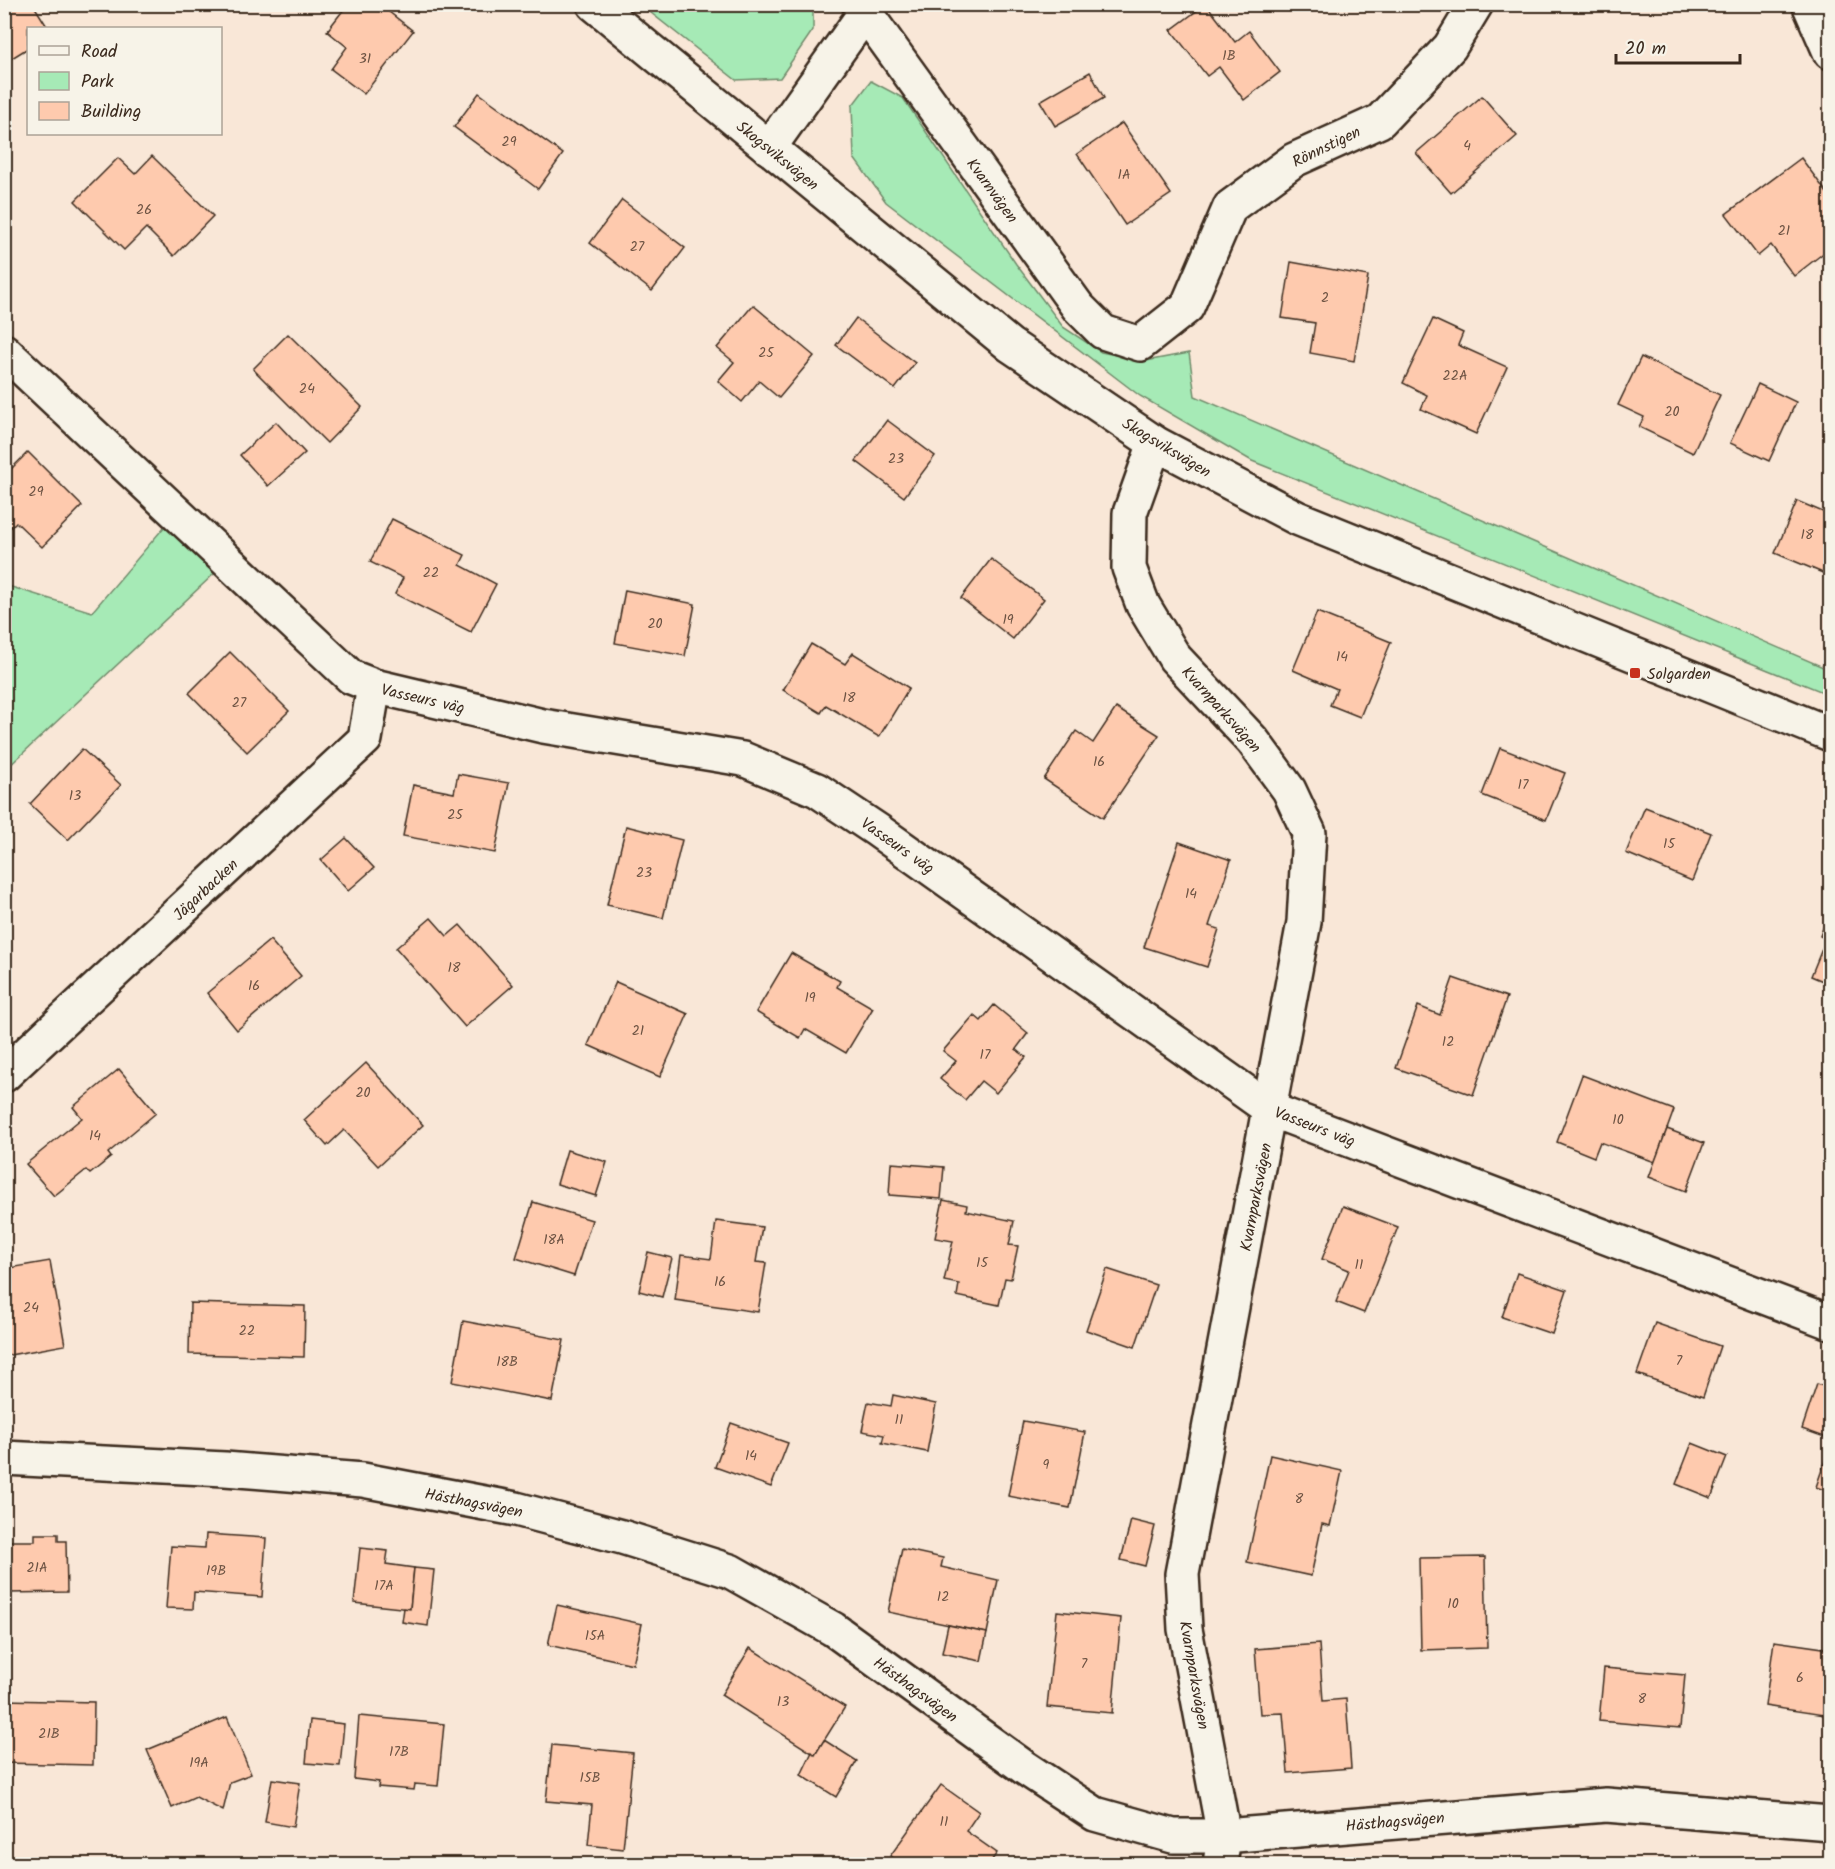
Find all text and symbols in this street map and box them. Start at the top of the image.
legend [27,27,222,135]
scale bar [1616,27,1740,65]
text: 20 m [1625,35,1666,64]
text: Road [81,38,118,67]
house number: 1B [1222,45,1236,67]
house number: 31 [359,48,371,70]
text: Park [81,68,114,97]
text: Building [81,98,141,127]
street label: Skogsviksvägen [730,115,824,197]
street label: Rönnstigen [1288,120,1365,175]
house number: 29 [502,131,517,153]
house number: 4 [1463,135,1471,157]
street label: Kvarnvägen [960,153,1024,229]
house number: 1A [1118,164,1130,186]
house number: 26 [136,199,152,221]
house number: 21 [1778,220,1790,242]
house number: 27 [630,236,645,258]
house number: 2 [1321,287,1329,309]
house number: 25 [758,342,775,364]
house number: 22A [1443,365,1467,387]
house number: 24 [299,378,315,400]
house number: 20 [1664,401,1680,423]
street label: Skogsviksvägen [1117,412,1216,485]
house number: 23 [888,448,904,470]
house number: 29 [29,481,44,503]
house number: 18 [1801,524,1814,546]
house number: 22 [423,562,439,584]
house number: 19 [1002,609,1014,631]
house number: 20 [647,613,663,635]
house number: 14 [1336,646,1348,668]
street label: Kvarnparksvägen [1175,661,1267,759]
place label: Solgarden [1647,662,1711,687]
marker: Solgarden [1628,666,1642,680]
street label: Vasseurs väg [378,678,467,721]
house number: 18 [843,687,856,709]
house number: 27 [232,692,247,714]
house number: 16 [1093,751,1105,773]
house number: 17 [1518,774,1529,796]
house number: 13 [69,785,81,807]
house number: 25 [447,804,464,826]
street label: Vasseurs väg [855,812,939,881]
house number: 15 [1663,833,1676,855]
street label: Jägarbacken [168,853,244,927]
house number: 23 [636,862,652,884]
house number: 14 [1185,883,1197,905]
house number: 18 [448,957,461,979]
house number: 16 [248,975,260,997]
house number: 19 [804,987,816,1009]
house number: 21 [632,1020,644,1042]
house number: 12 [1442,1031,1454,1053]
house number: 17 [980,1044,991,1066]
house number: 20 [355,1082,371,1104]
street label: Vasseurs väg [1270,1101,1359,1154]
house number: 10 [1612,1109,1624,1131]
house number: 14 [89,1125,101,1147]
street label: Kvarnparksvägen [1234,1141,1279,1254]
house number: 18A [543,1229,565,1251]
house number: 15 [976,1252,989,1274]
house number: 11 [1355,1254,1363,1276]
house number: 16 [714,1271,726,1293]
house number: 24 [23,1297,39,1319]
house number: 22 [239,1320,255,1342]
house number: 7 [1676,1350,1683,1372]
house number: 18B [496,1351,518,1373]
house number: 11 [895,1409,903,1431]
house number: 14 [745,1445,757,1467]
house number: 9 [1043,1454,1050,1476]
street label: Hästhagsvägen [423,1482,525,1525]
house number: 8 [1295,1488,1304,1510]
house number: 21A [26,1557,48,1579]
house number: 19B [206,1560,226,1582]
house number: 17A [374,1575,394,1597]
house number: 12 [937,1586,949,1608]
house number: 10 [1447,1593,1459,1615]
street label: Kvarnparksvägen [1172,1619,1215,1732]
house number: 15A [585,1625,605,1647]
street label: Hästhagsvägen [868,1651,963,1730]
house number: 7 [1081,1653,1088,1675]
house number: 6 [1796,1667,1804,1689]
house number: 8 [1638,1688,1647,1710]
house number: 13 [777,1691,789,1713]
house number: 21B [38,1723,60,1745]
house number: 17B [389,1741,409,1763]
house number: 19A [189,1752,209,1774]
house number: 15B [580,1767,600,1789]
street label: Hästhagsvägen [1345,1806,1446,1839]
house number: 11 [940,1811,948,1833]

